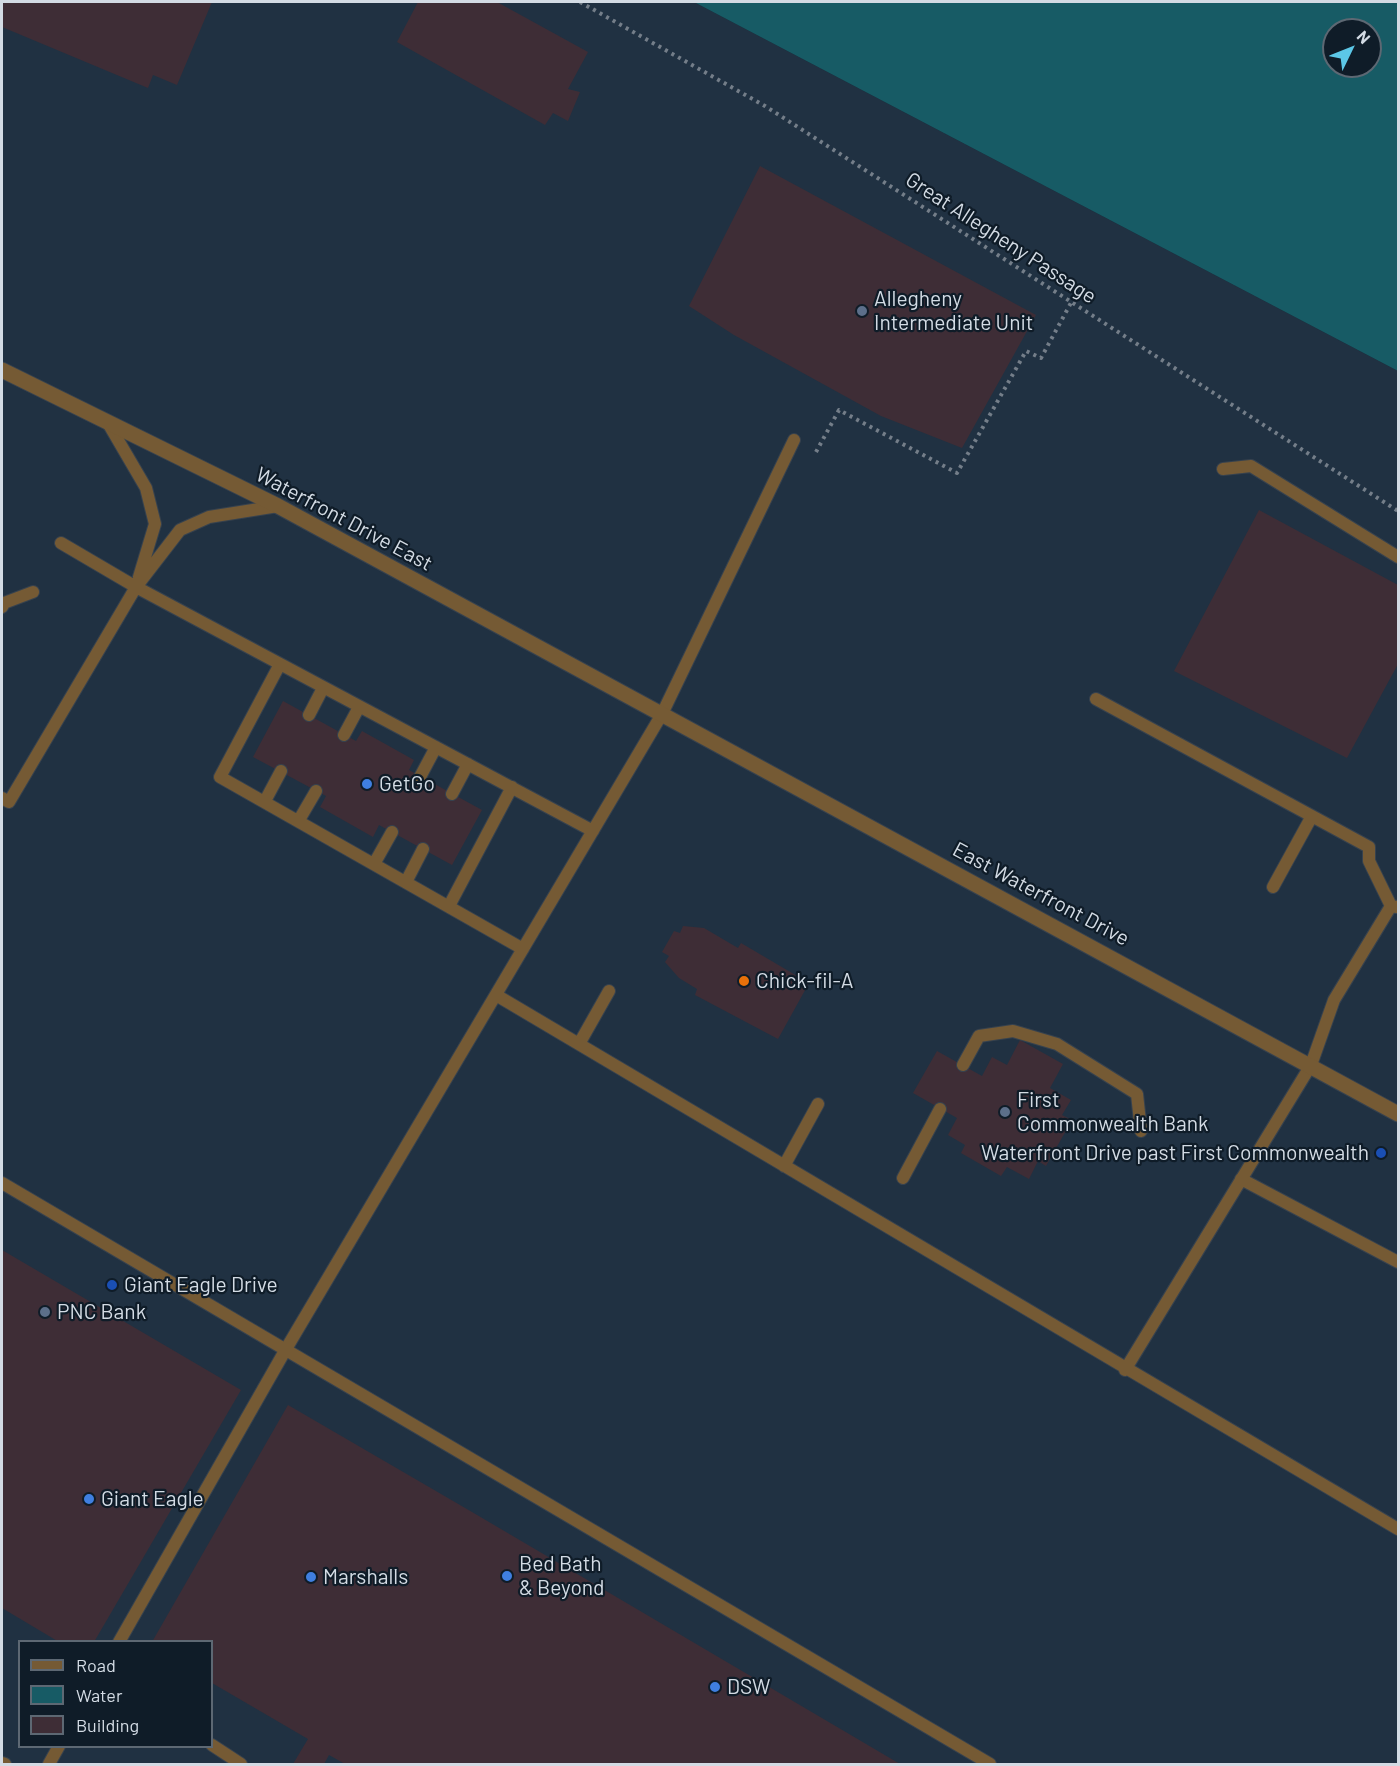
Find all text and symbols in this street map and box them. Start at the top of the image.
north arrow [1322,18,1382,78]
text: N [1353,26,1375,47]
street label: Great Allegheny Passage [901,167,1101,309]
place label: Allegheny Intermediate Unit [874,286,1033,336]
marker: Allegheny Intermediate Unit [855,304,869,318]
street label: Waterfront Drive East [251,462,437,576]
place label: GetGo [379,771,435,797]
marker: GetGo [360,777,374,791]
street label: East Waterfront Drive [948,837,1134,951]
place label: Chick-fil-A [756,968,853,994]
marker: Chick-fil-A [737,974,751,988]
place label: First Commonwealth Bank [1017,1087,1209,1137]
marker: First Commonwealth Bank [998,1105,1012,1119]
place label: Waterfront Drive past First Commonwealth [981,1140,1369,1166]
marker: Waterfront Drive past First Commonwealth [1374,1146,1388,1160]
place label: Giant Eagle Drive [124,1272,278,1298]
marker: Giant Eagle Drive [105,1278,119,1292]
place label: PNC Bank [57,1299,146,1325]
marker: PNC Bank [38,1305,52,1319]
place label: Giant Eagle [101,1486,204,1512]
marker: Giant Eagle [82,1492,96,1506]
place label: Bed Bath & Beyond [519,1551,605,1601]
place label: Marshalls [323,1564,408,1590]
marker: Bed Bath & Beyond [500,1569,514,1583]
marker: Marshalls [304,1570,318,1584]
legend [18,1640,213,1748]
text: Road [76,1654,116,1676]
place label: DSW [727,1674,770,1700]
marker: DSW [708,1680,722,1694]
text: Water [76,1684,123,1706]
text: Building [76,1714,139,1736]

